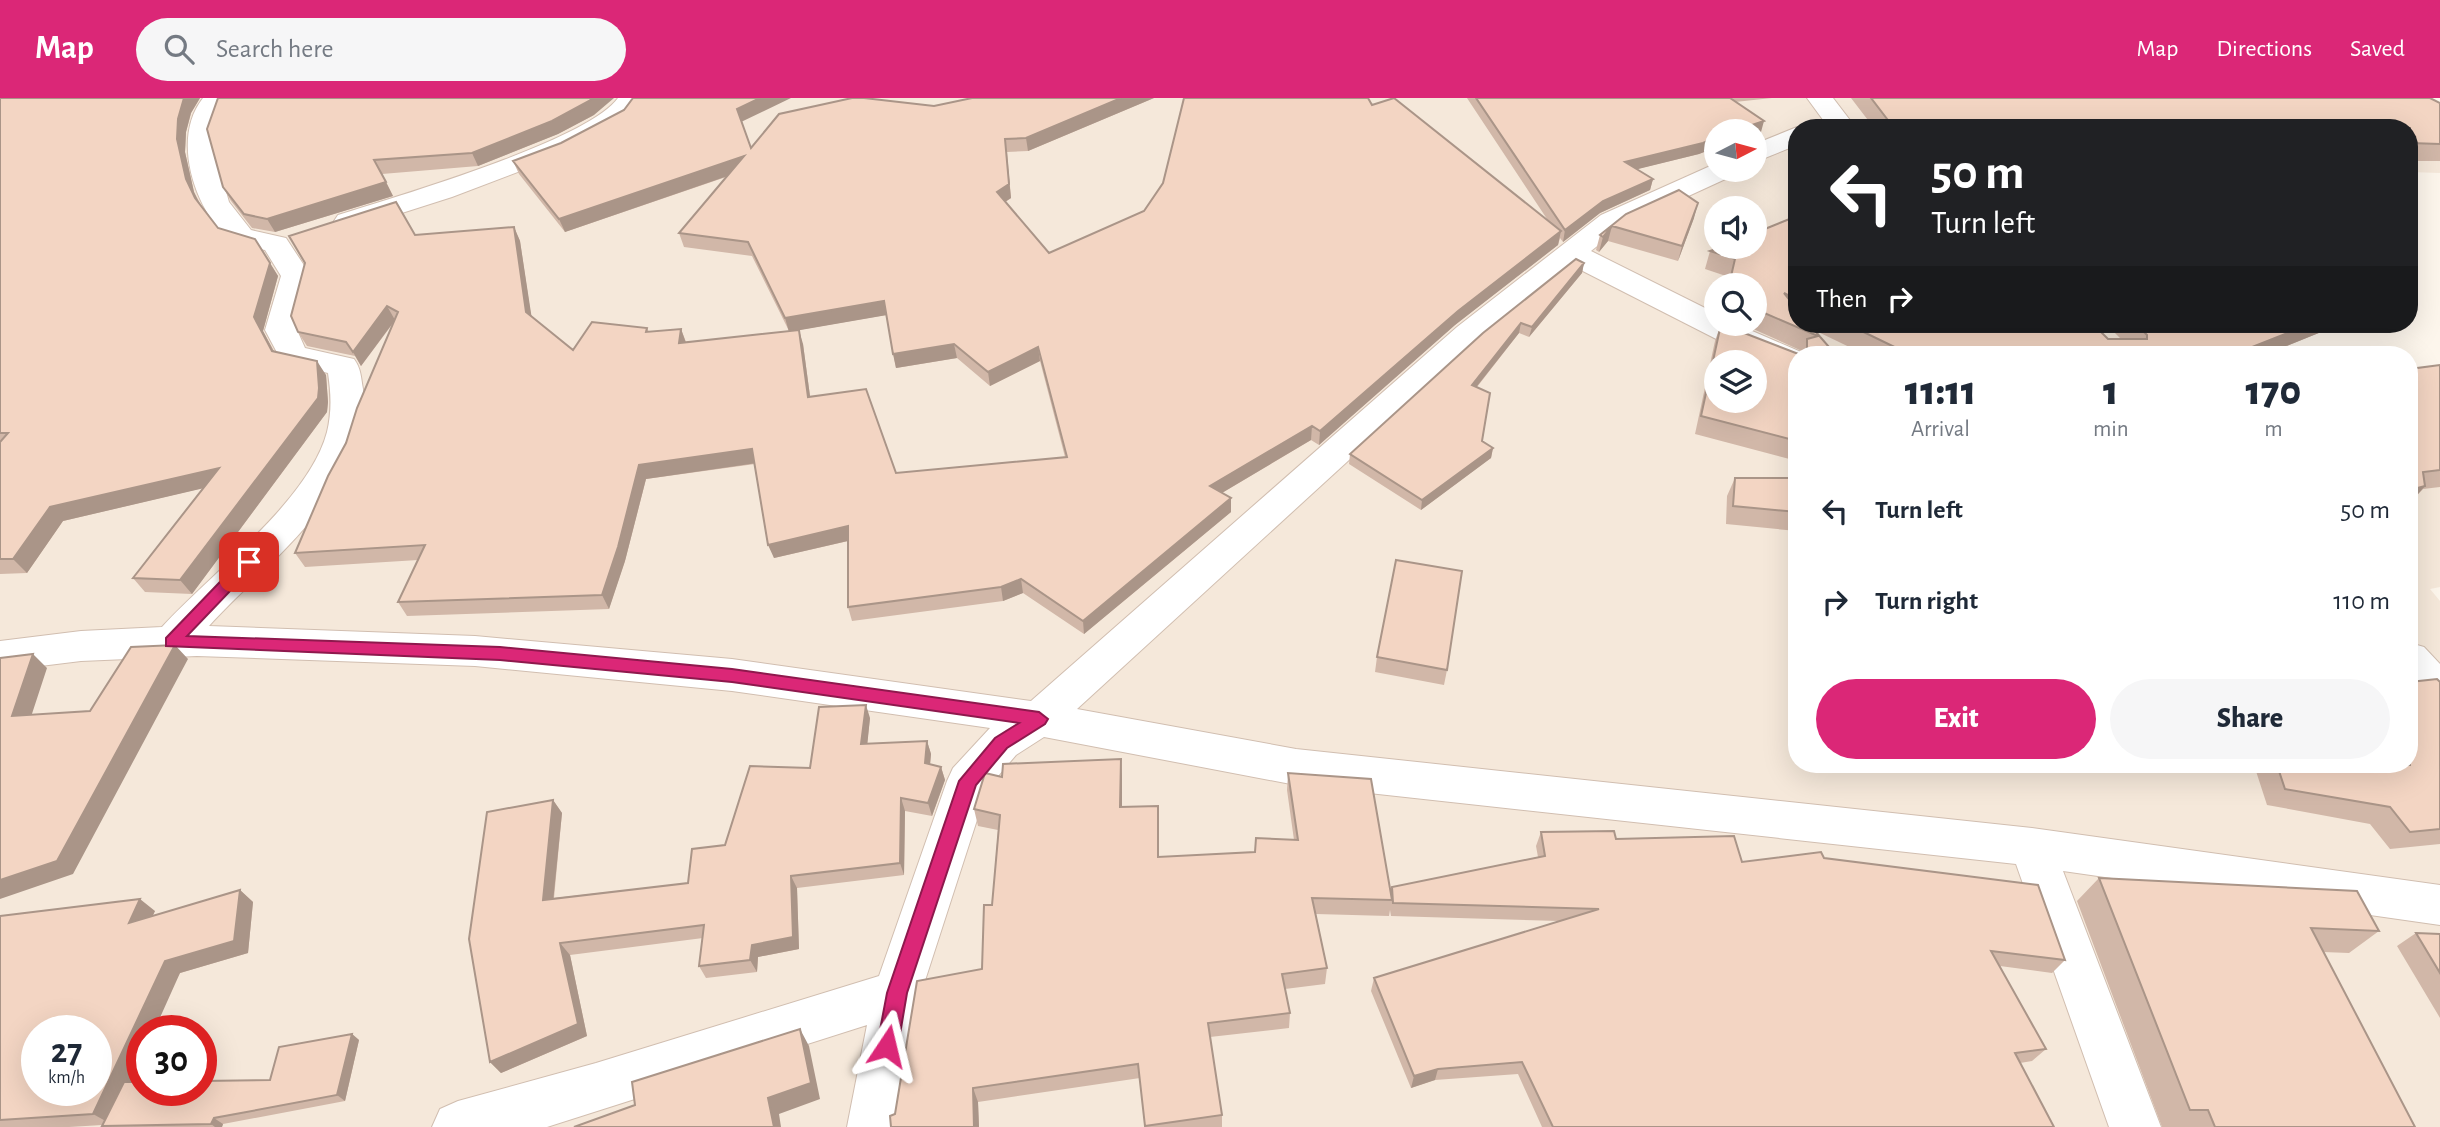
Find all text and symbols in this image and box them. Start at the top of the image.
search box [136,18,626,81]
icon: search [160,30,198,68]
text: Map [35,32,94,65]
text: Search here [216,36,334,62]
text: Map [2136,37,2178,61]
text: Directions [2216,37,2312,61]
text: Saved [2350,37,2405,61]
north arrow [1704,119,1768,182]
map controls [1704,119,1767,413]
icon: left [1816,147,1907,238]
text: 50 m [1931,149,2025,198]
button: sound [1704,196,1767,259]
text: Turn left [1931,207,2035,239]
button: search [1704,273,1767,336]
icon: right [1881,280,1919,318]
text: Then [1816,286,1867,312]
button: layers [1704,350,1767,413]
text: 11:11 [1905,370,1976,412]
text: 1 [2103,370,2119,412]
text: 170 [2246,370,2301,412]
text: Arrival [1911,418,1970,441]
text: min [2093,418,2129,441]
text: m [2264,418,2283,441]
icon: left [1816,492,1854,530]
text: Turn left [1875,497,1963,523]
text: 50 m [2340,497,2390,523]
pin [219,532,279,592]
icon: arrive [230,543,268,581]
icon: right [1816,583,1854,621]
text: Turn right [1875,588,1978,614]
text: 110 m [2333,588,2390,614]
button: Exit [1816,679,2096,759]
button: Share [2110,679,2390,759]
position arrow [850,1009,924,1083]
speed limit sign: 30 [126,1015,217,1106]
text: 27 [51,1034,82,1069]
text: km/h [48,1069,85,1087]

